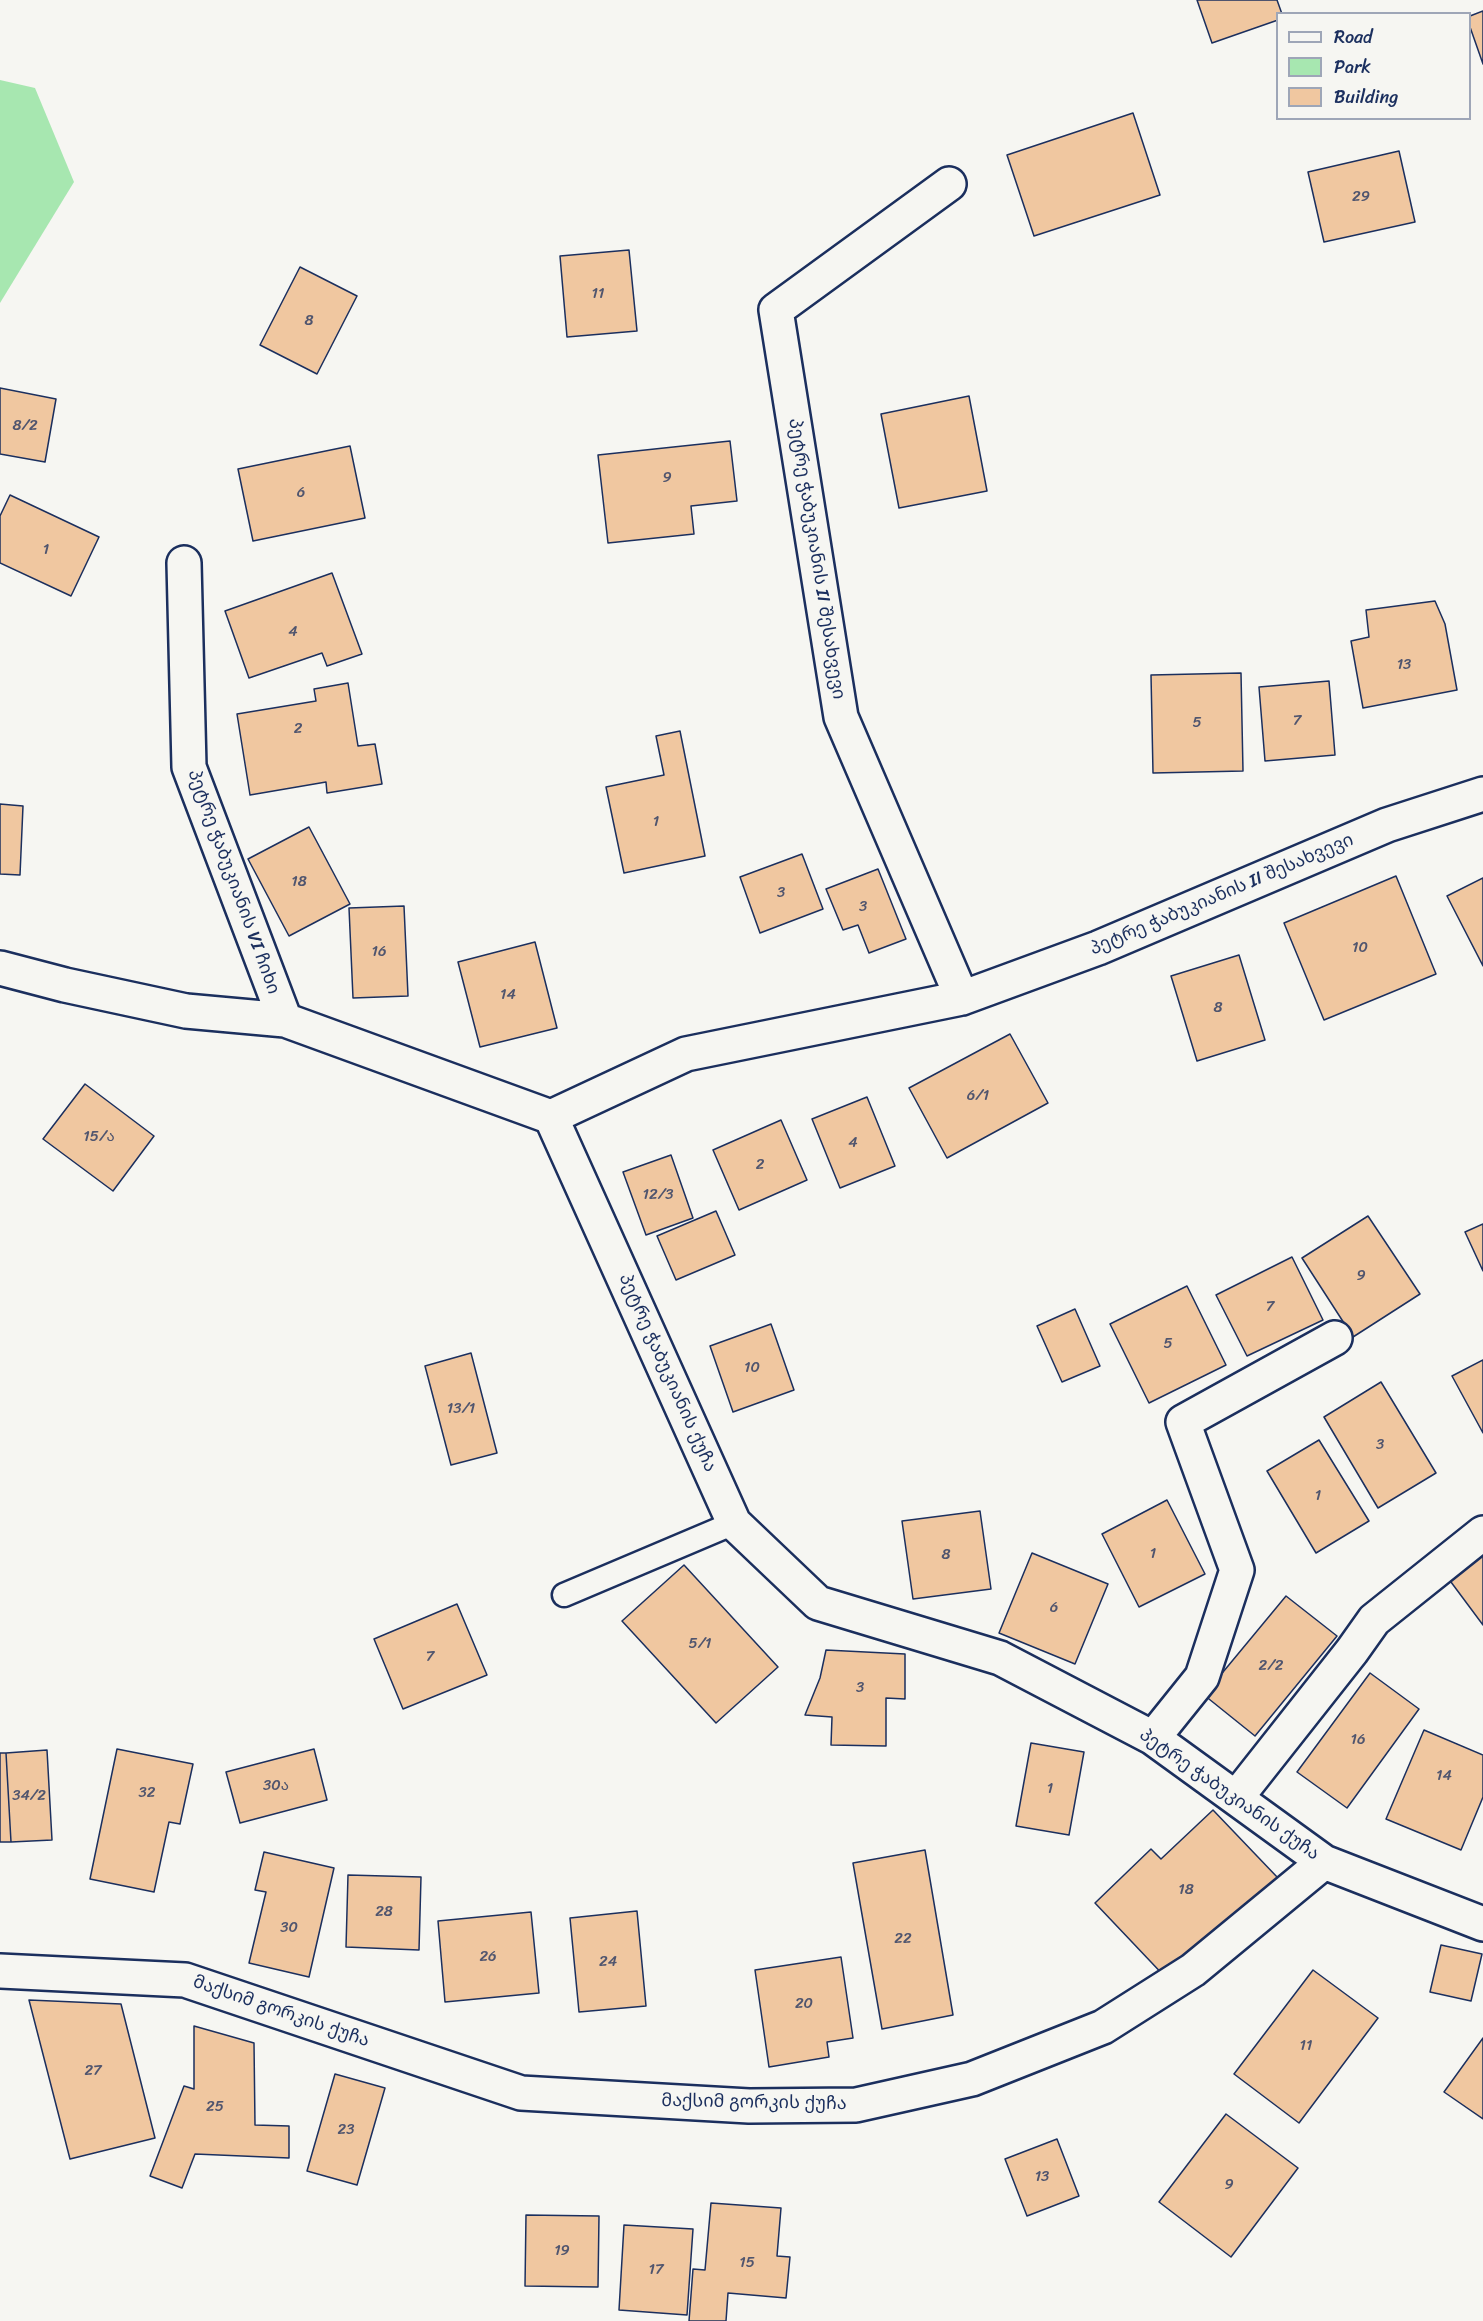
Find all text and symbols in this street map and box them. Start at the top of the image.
legend [1276,12,1471,120]
text: Road [1334,21,1373,53]
text: Park [1334,51,1371,83]
text: Building [1334,81,1398,113]
house number: 29 [1352,188,1370,206]
house number: 11 [592,285,604,303]
house number: 8 [304,312,314,330]
house number: 8/2 [12,417,38,435]
street label: პეტრე ჭაბუკიანის II შესახვევი [783,417,849,701]
house number: 9 [662,469,672,487]
house number: 6 [297,484,305,502]
house number: 1 [43,541,49,559]
house number: 4 [288,623,298,641]
house number: 13 [1397,656,1411,674]
house number: 7 [1293,712,1301,730]
house number: 5 [1192,714,1202,732]
house number: 2 [294,720,302,738]
street label: პეტრე ჭაბუკიანის VI ჩიხი [182,767,284,997]
house number: 1 [653,813,659,831]
street label: პეტრე ჭაბუკიანის II შესახვევი [1087,830,1357,960]
house number: 18 [291,873,307,891]
house number: 3 [777,884,785,902]
house number: 3 [859,898,867,916]
house number: 10 [1352,939,1368,957]
house number: 16 [372,943,386,961]
house number: 14 [500,986,516,1004]
house number: 8 [1213,999,1223,1017]
house number: 6/1 [967,1087,989,1105]
house number: 15/ა [83,1128,115,1146]
house number: 4 [848,1134,858,1152]
house number: 2 [756,1156,764,1174]
house number: 12/3 [643,1186,673,1204]
house number: 9 [1356,1267,1366,1285]
street label: პეტრე ჭაბუკიანის ქუჩა [613,1270,721,1476]
house number: 7 [1266,1298,1274,1316]
house number: 5 [1163,1335,1173,1353]
house number: 10 [744,1359,760,1377]
house number: 13/1 [447,1400,475,1418]
house number: 3 [1376,1436,1384,1454]
house number: 1 [1315,1487,1321,1505]
house number: 1 [1150,1545,1156,1563]
house number: 8 [941,1546,951,1564]
house number: 6 [1050,1599,1058,1617]
house number: 5/1 [688,1635,712,1653]
house number: 7 [426,1648,434,1666]
house number: 2/2 [1259,1657,1283,1675]
house number: 3 [856,1679,864,1697]
street label: პეტრე ჭაბუკიანის ქუჩა [1135,1725,1323,1865]
house number: 16 [1351,1731,1365,1749]
house number: 14 [1436,1767,1452,1785]
house number: 30ა [263,1777,289,1795]
house number: 1 [1047,1780,1053,1798]
house number: 32 [139,1784,155,1802]
house number: 34/2 [12,1787,46,1805]
house number: 18 [1178,1881,1194,1899]
house number: 28 [375,1903,393,1921]
house number: 30 [280,1919,298,1937]
house number: 22 [894,1930,912,1948]
house number: 26 [479,1948,497,1966]
house number: 24 [599,1953,617,1971]
street label: მაქსიმ გორკის ქუჩა [190,1972,372,2052]
house number: 20 [795,1995,813,2013]
house number: 11 [1300,2037,1312,2055]
house number: 27 [84,2062,102,2080]
street label: მაქსიმ გორკის ქუჩა [661,2091,847,2115]
house number: 25 [206,2098,224,2116]
house number: 23 [338,2121,354,2139]
house number: 13 [1035,2168,1049,2186]
house number: 9 [1224,2176,1234,2194]
house number: 19 [554,2242,570,2260]
house number: 15 [739,2254,755,2272]
house number: 17 [649,2261,663,2279]

